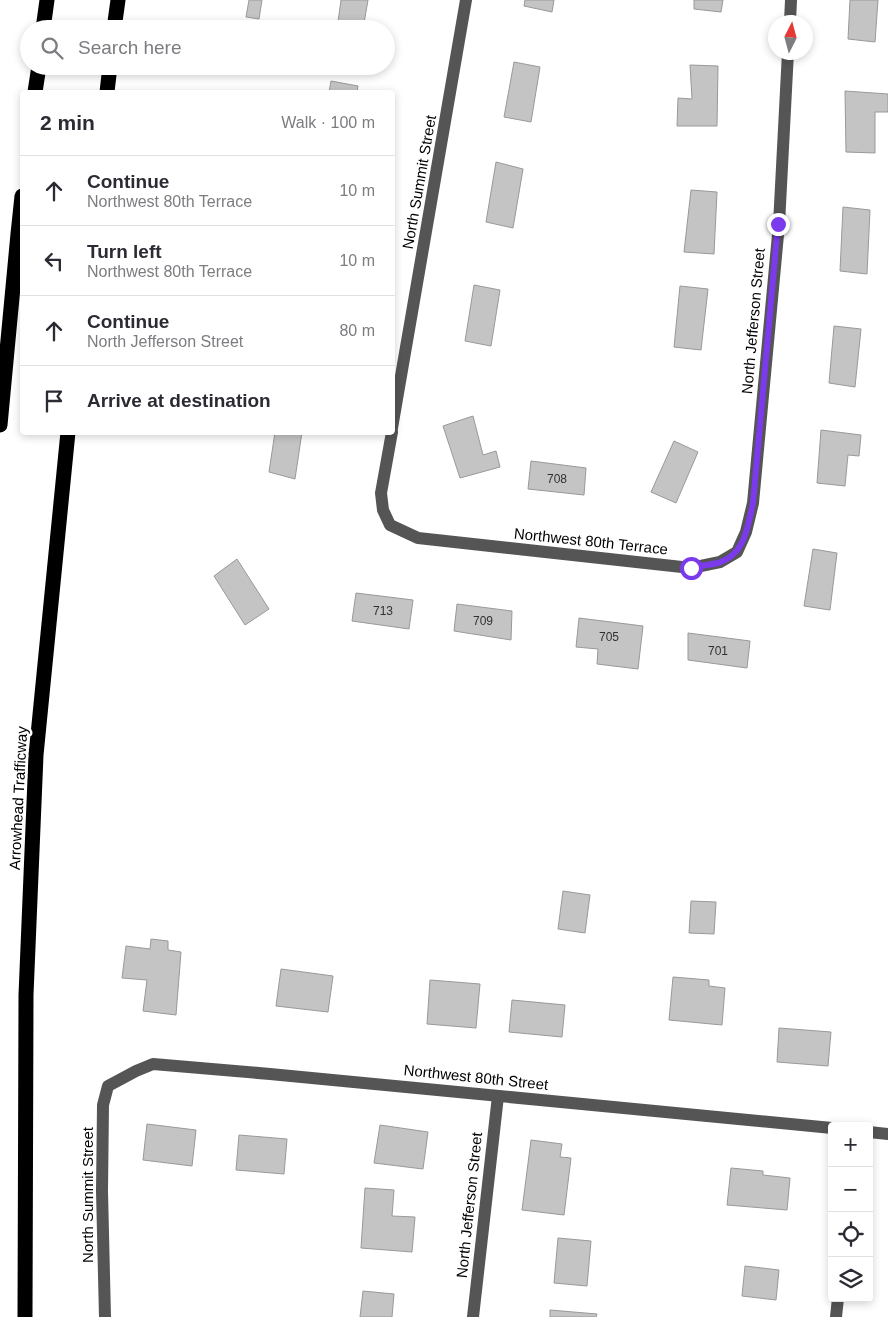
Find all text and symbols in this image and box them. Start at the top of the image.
north arrow [768,15,813,60]
search box [20,20,395,75]
icon: search [38,34,66,62]
text: Search here [78,37,182,58]
text: 2 min [40,111,95,134]
street label: North Summit Street [399,113,439,250]
text: Walk · 100 m [281,114,375,131]
text: Continue [87,171,169,192]
icon: ahead [40,177,68,205]
text: 10 m [339,182,375,199]
text: Northwest 80th Terrace [87,193,252,210]
route end [767,213,790,236]
text: Turn left [87,241,162,262]
street label: North Jefferson Street [738,246,768,395]
icon: left [40,247,68,275]
text: 10 m [339,252,375,269]
text: Northwest 80th Terrace [87,263,252,280]
text: Continue [87,311,169,332]
icon: ahead [40,317,68,345]
text: 80 m [339,322,375,339]
text: North Jefferson Street [87,333,243,350]
icon: arrive [40,387,68,415]
text: Arrive at destination [87,390,271,411]
house number: 708 [547,472,567,486]
street label: Northwest 80th Terrace [513,524,669,558]
route start [680,557,703,580]
house number: 713 [373,604,393,618]
house number: 709 [473,614,493,628]
house number: 705 [599,630,619,644]
house number: 701 [708,644,728,658]
street label: Arrowhead Trafficway [6,725,30,870]
street label: Northwest 80th Street [403,1061,550,1093]
map controls [828,1122,873,1302]
button: + [828,1122,873,1167]
street label: North Summit Street [79,1126,96,1263]
street label: North Jefferson Street [453,1130,485,1279]
button: − [828,1167,873,1212]
button: locate [828,1212,873,1257]
button: layers [828,1257,873,1302]

